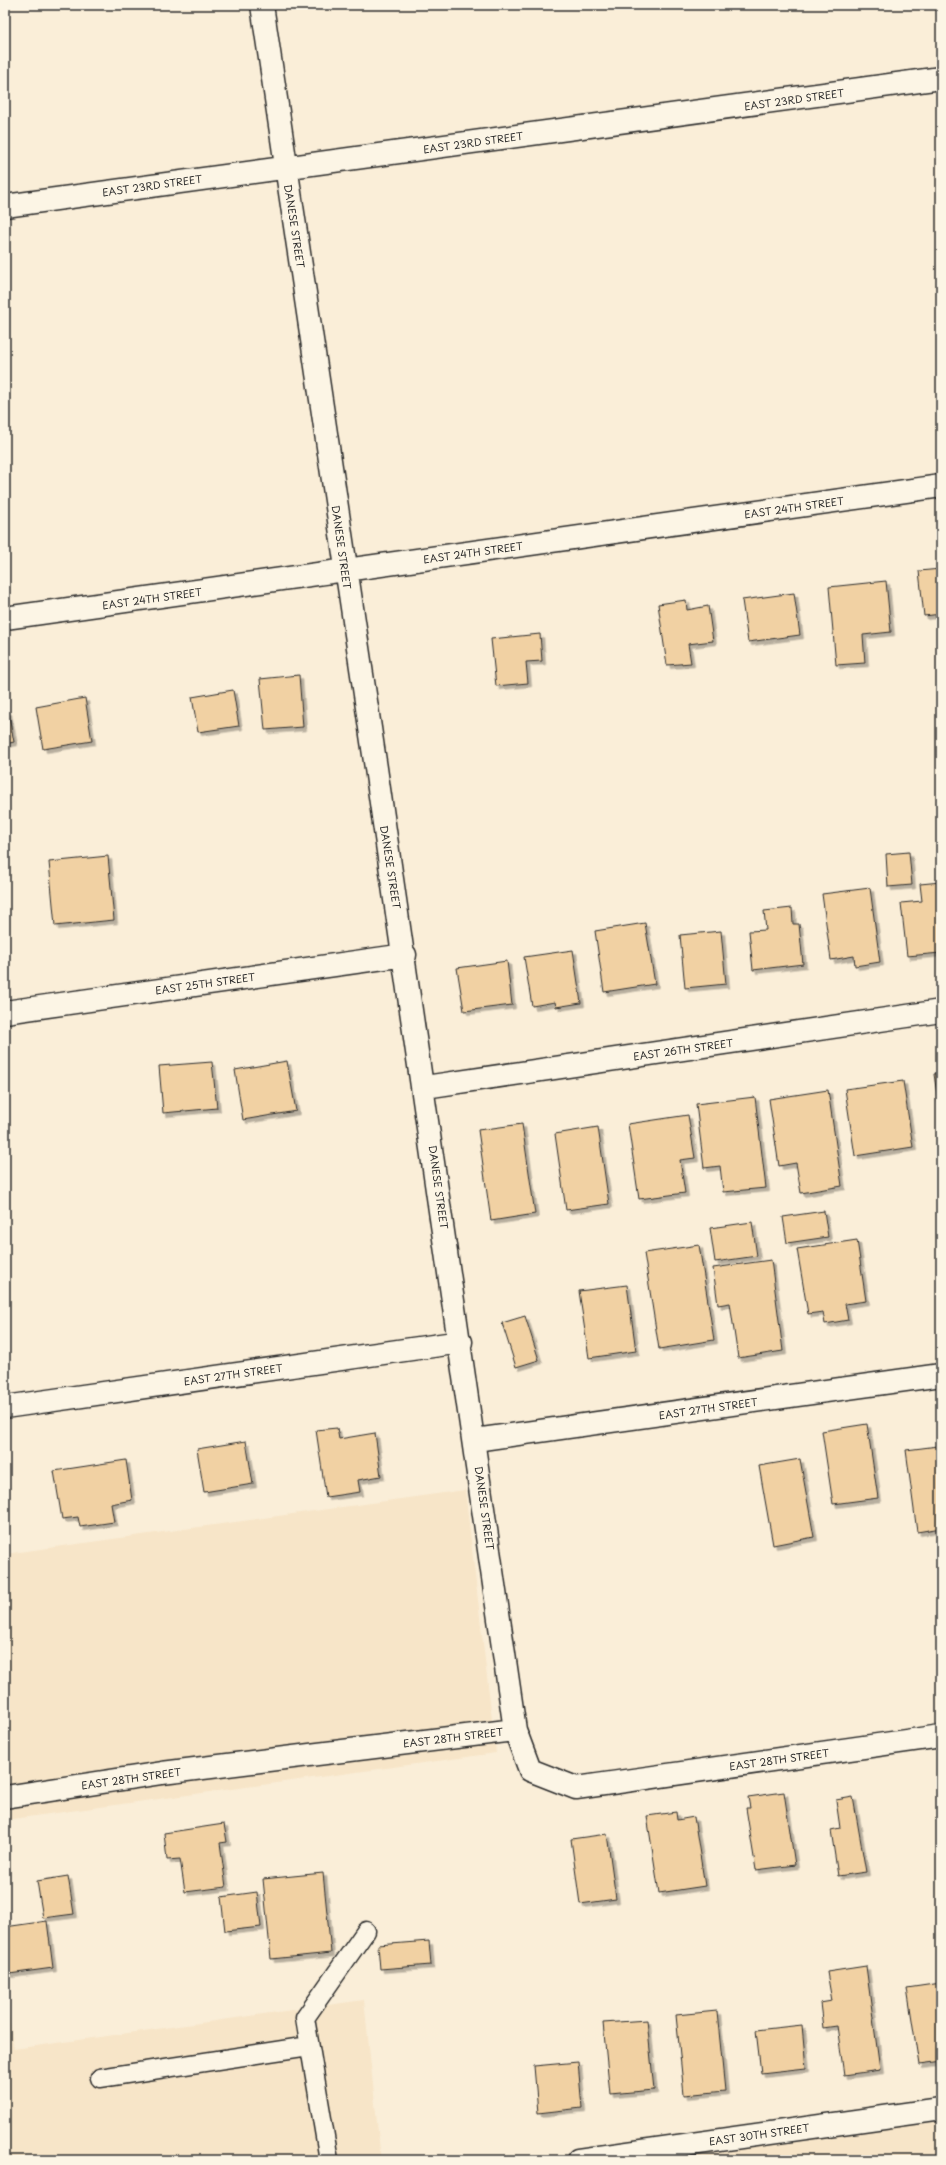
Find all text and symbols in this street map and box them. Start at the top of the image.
street label: EAST 23RD STREET [743,85,845,113]
street label: EAST 23RD STREET [422,128,524,156]
street label: EAST 23RD STREET [101,171,203,199]
street label: DANESE STREET [281,183,309,269]
street label: EAST 24TH STREET [743,493,845,521]
street label: DANESE STREET [329,504,355,590]
street label: EAST 24TH STREET [422,538,524,566]
street label: EAST 24TH STREET [101,584,203,612]
street label: DANESE STREET [377,824,405,910]
street label: EAST 25TH STREET [154,969,256,997]
street label: EAST 26TH STREET [632,1035,734,1063]
street label: DANESE STREET [426,1144,452,1230]
street label: EAST 27TH STREET [183,1360,284,1388]
street label: EAST 27TH STREET [658,1394,759,1422]
street label: DANESE STREET [472,1465,498,1551]
street label: EAST 28TH STREET [402,1723,504,1751]
street label: EAST 28TH STREET [728,1745,830,1773]
street label: EAST 28TH STREET [80,1764,182,1792]
street label: EAST 30TH STREET [708,2119,810,2148]

